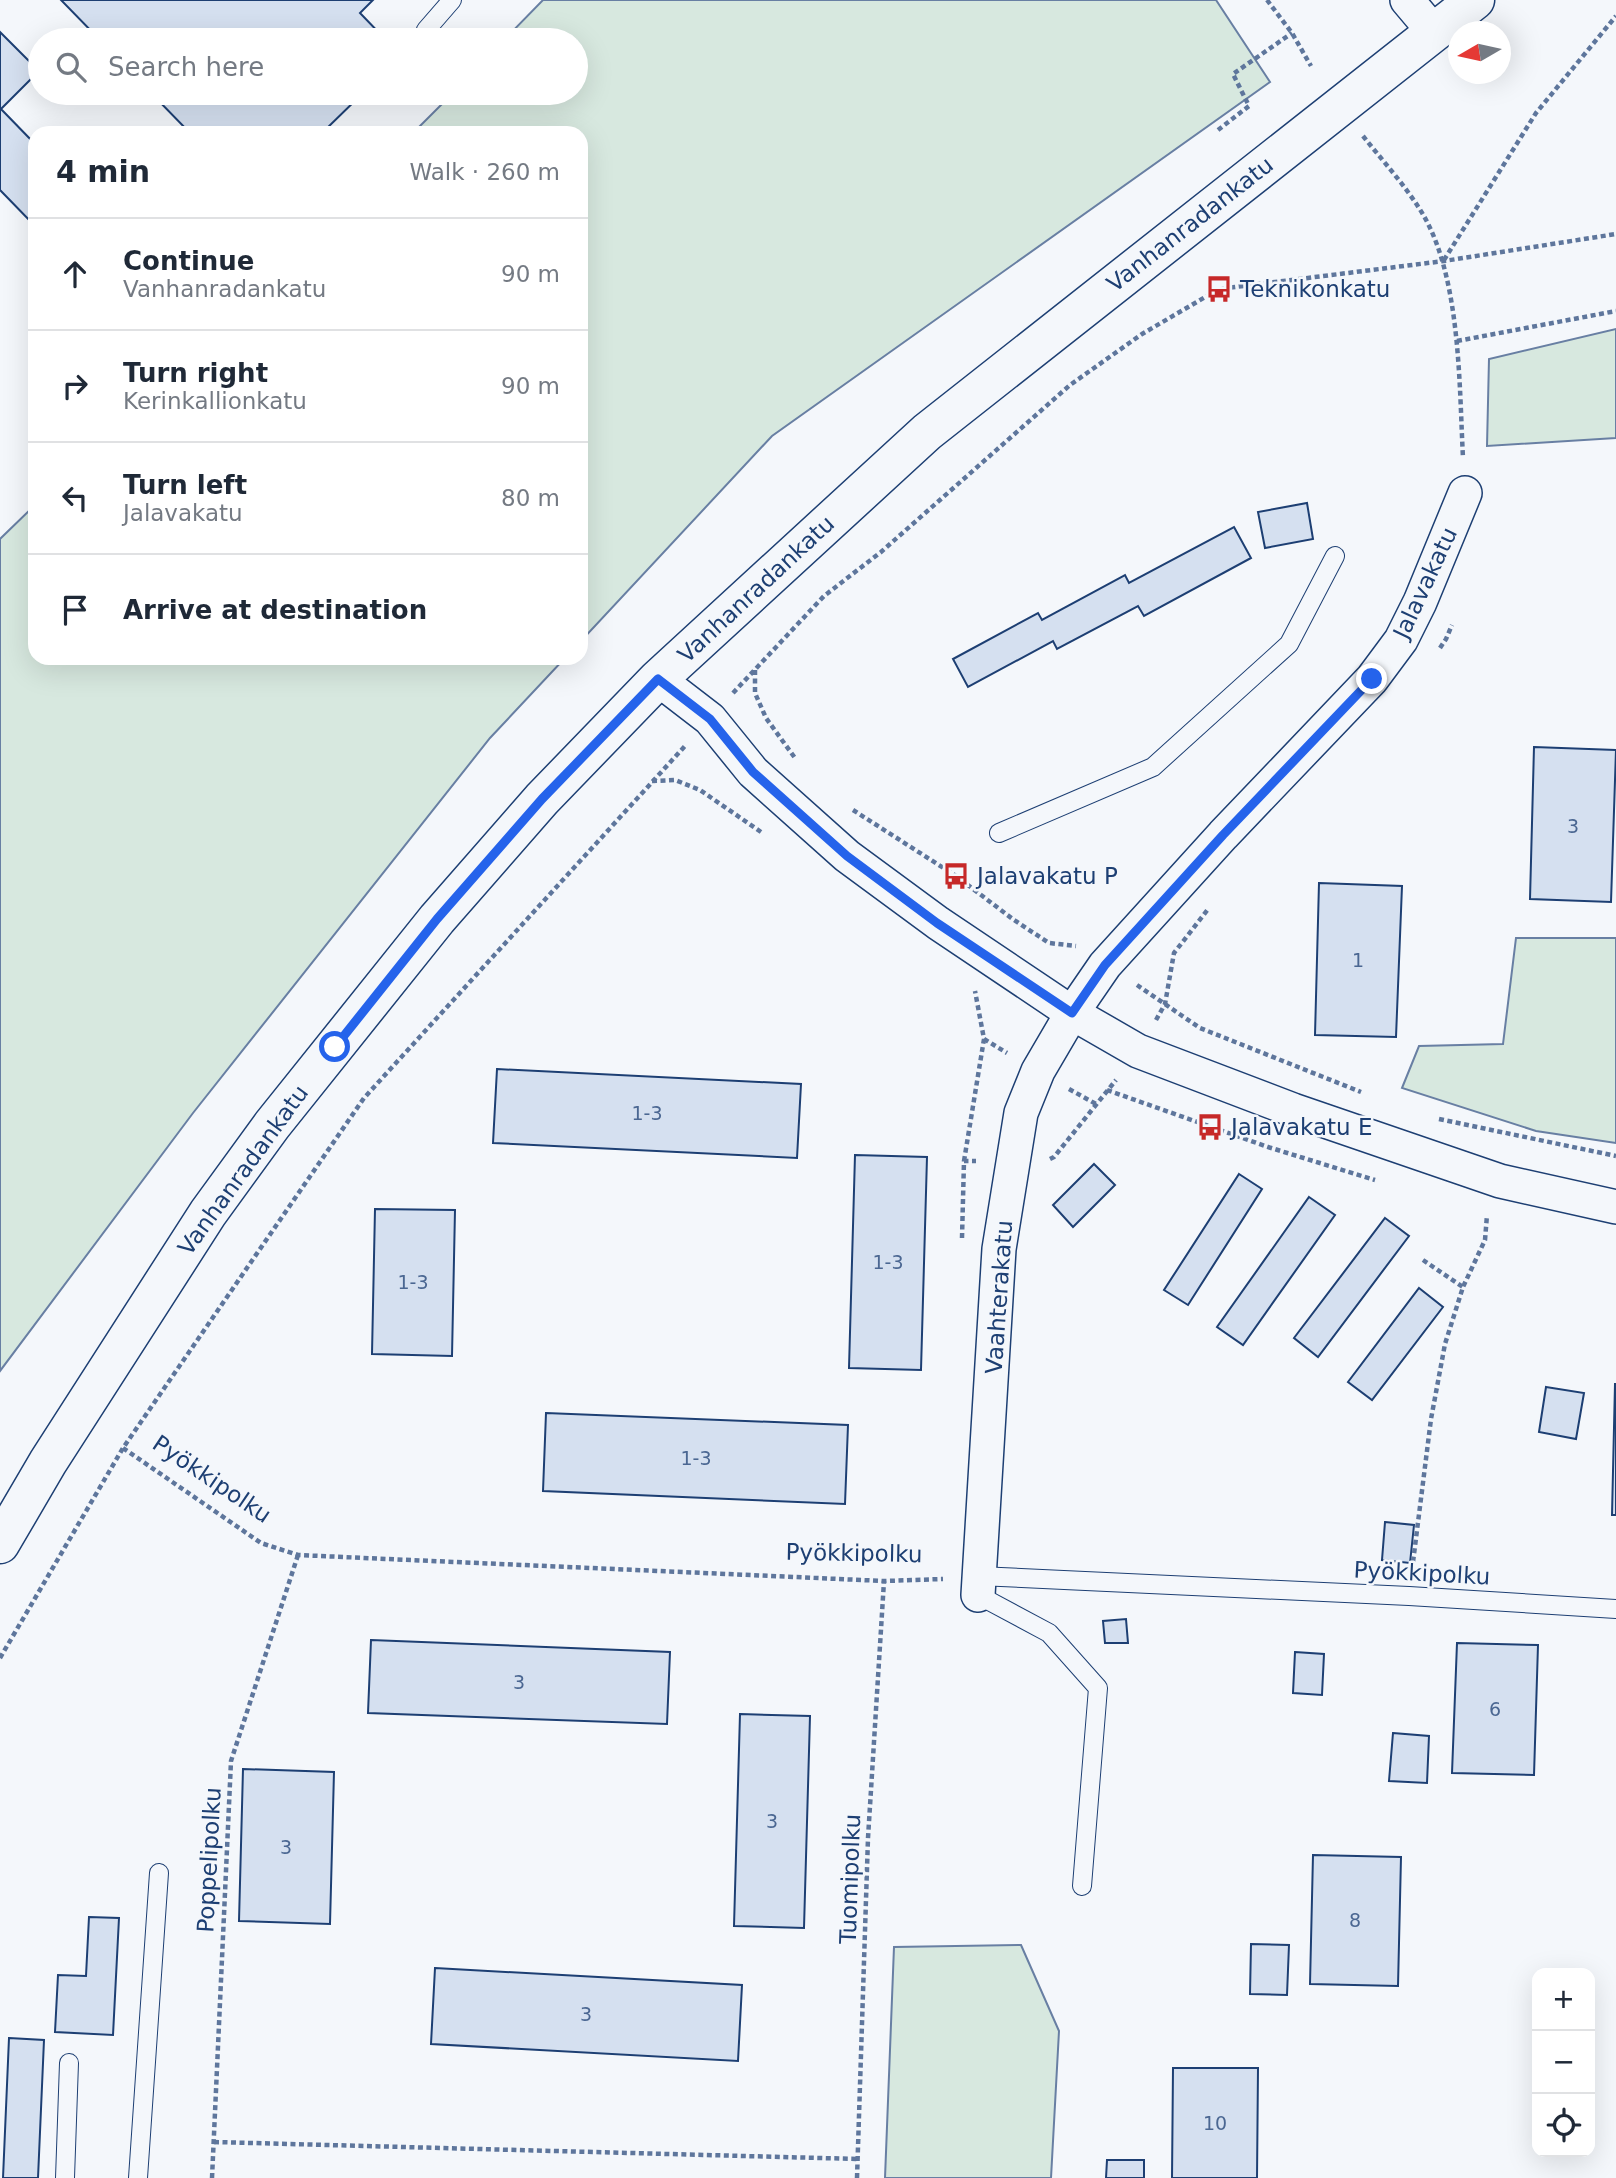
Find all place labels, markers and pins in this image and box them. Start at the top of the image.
bus stop icon: Teknikonkatu [1204,274,1234,304]
place label: Teknikonkatu [1239,276,1390,302]
bus stop icon: Jalavakatu P [941,861,971,891]
place label: Jalavakatu P [975,863,1118,889]
bus stop icon: Jalavakatu E [1195,1112,1225,1142]
place label: Jalavakatu E [1229,1114,1373,1140]

